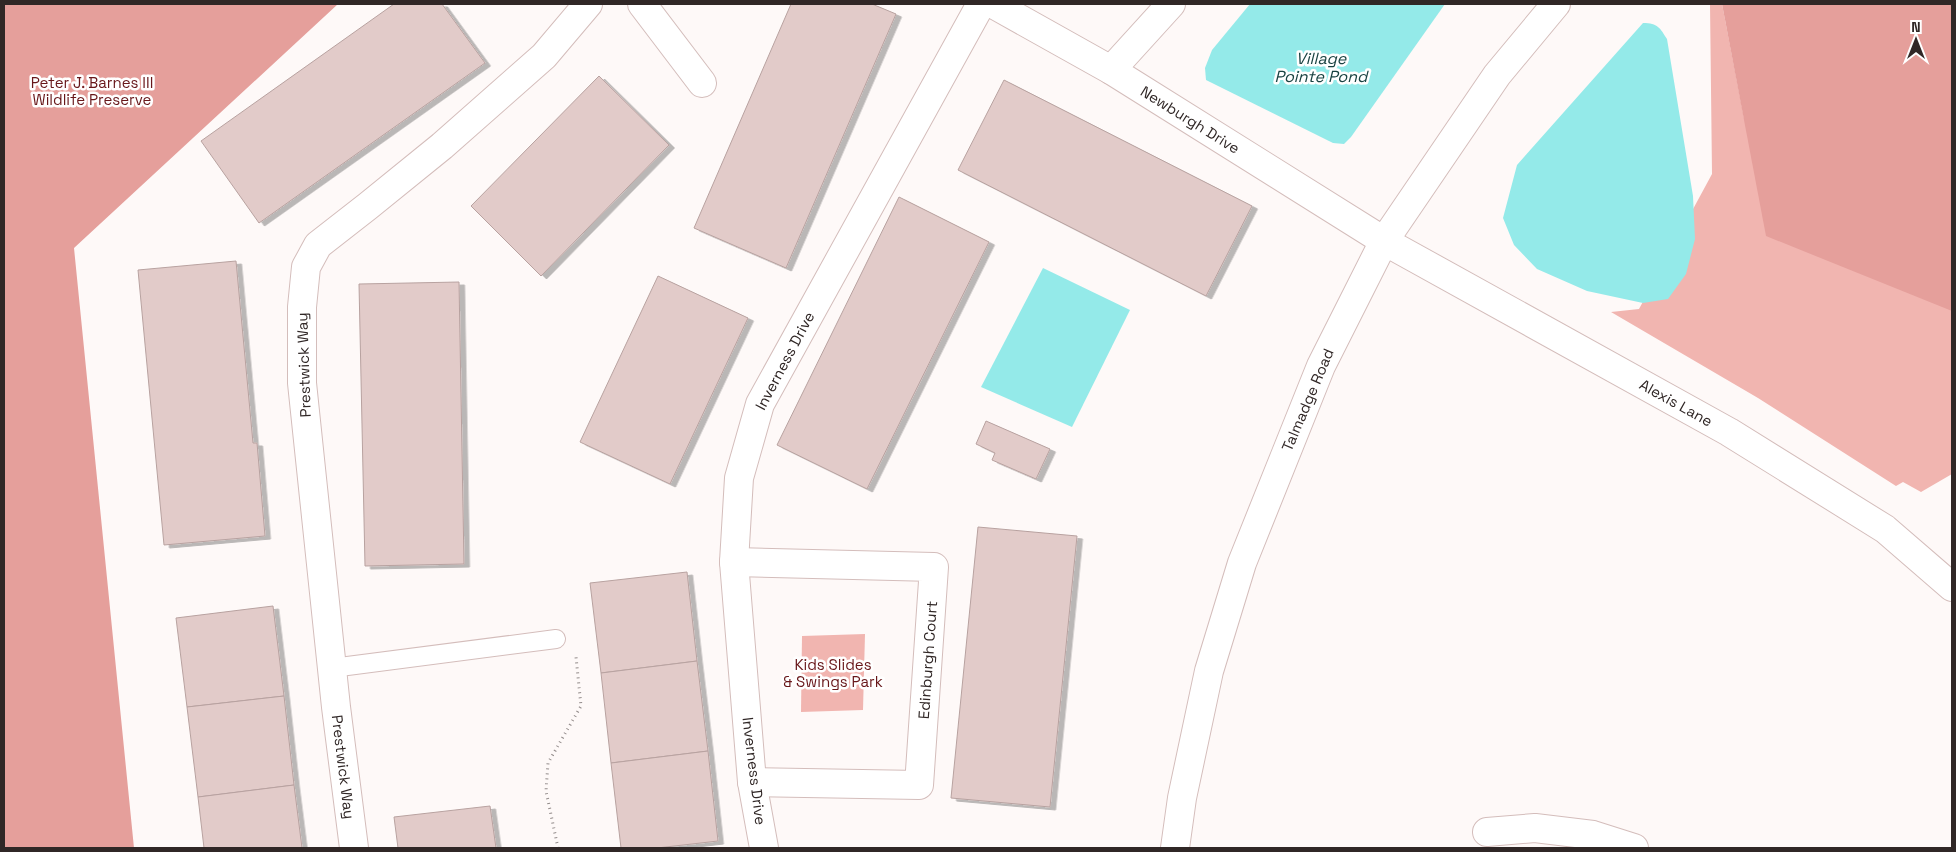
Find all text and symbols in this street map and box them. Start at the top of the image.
north arrow [1891,15,1941,65]
text: N [1911,18,1921,36]
water label: Village Pointe Pond [1275,48,1369,87]
park label: Peter J. Barnes III Wildlife Preserve [31,73,153,109]
street label: Newburgh Drive [1137,81,1244,158]
street label: Inverness Drive [751,308,818,413]
street label: Prestwick Way [292,312,315,418]
street label: Talmadge Road [1277,345,1338,454]
street label: Alexis Lane [1636,375,1716,430]
street label: Edinburgh Court [914,600,941,720]
park label: Kids Slides & Swings Park [783,655,883,691]
street label: Prestwick Way [328,714,359,820]
street label: Inverness Drive [738,716,771,826]

